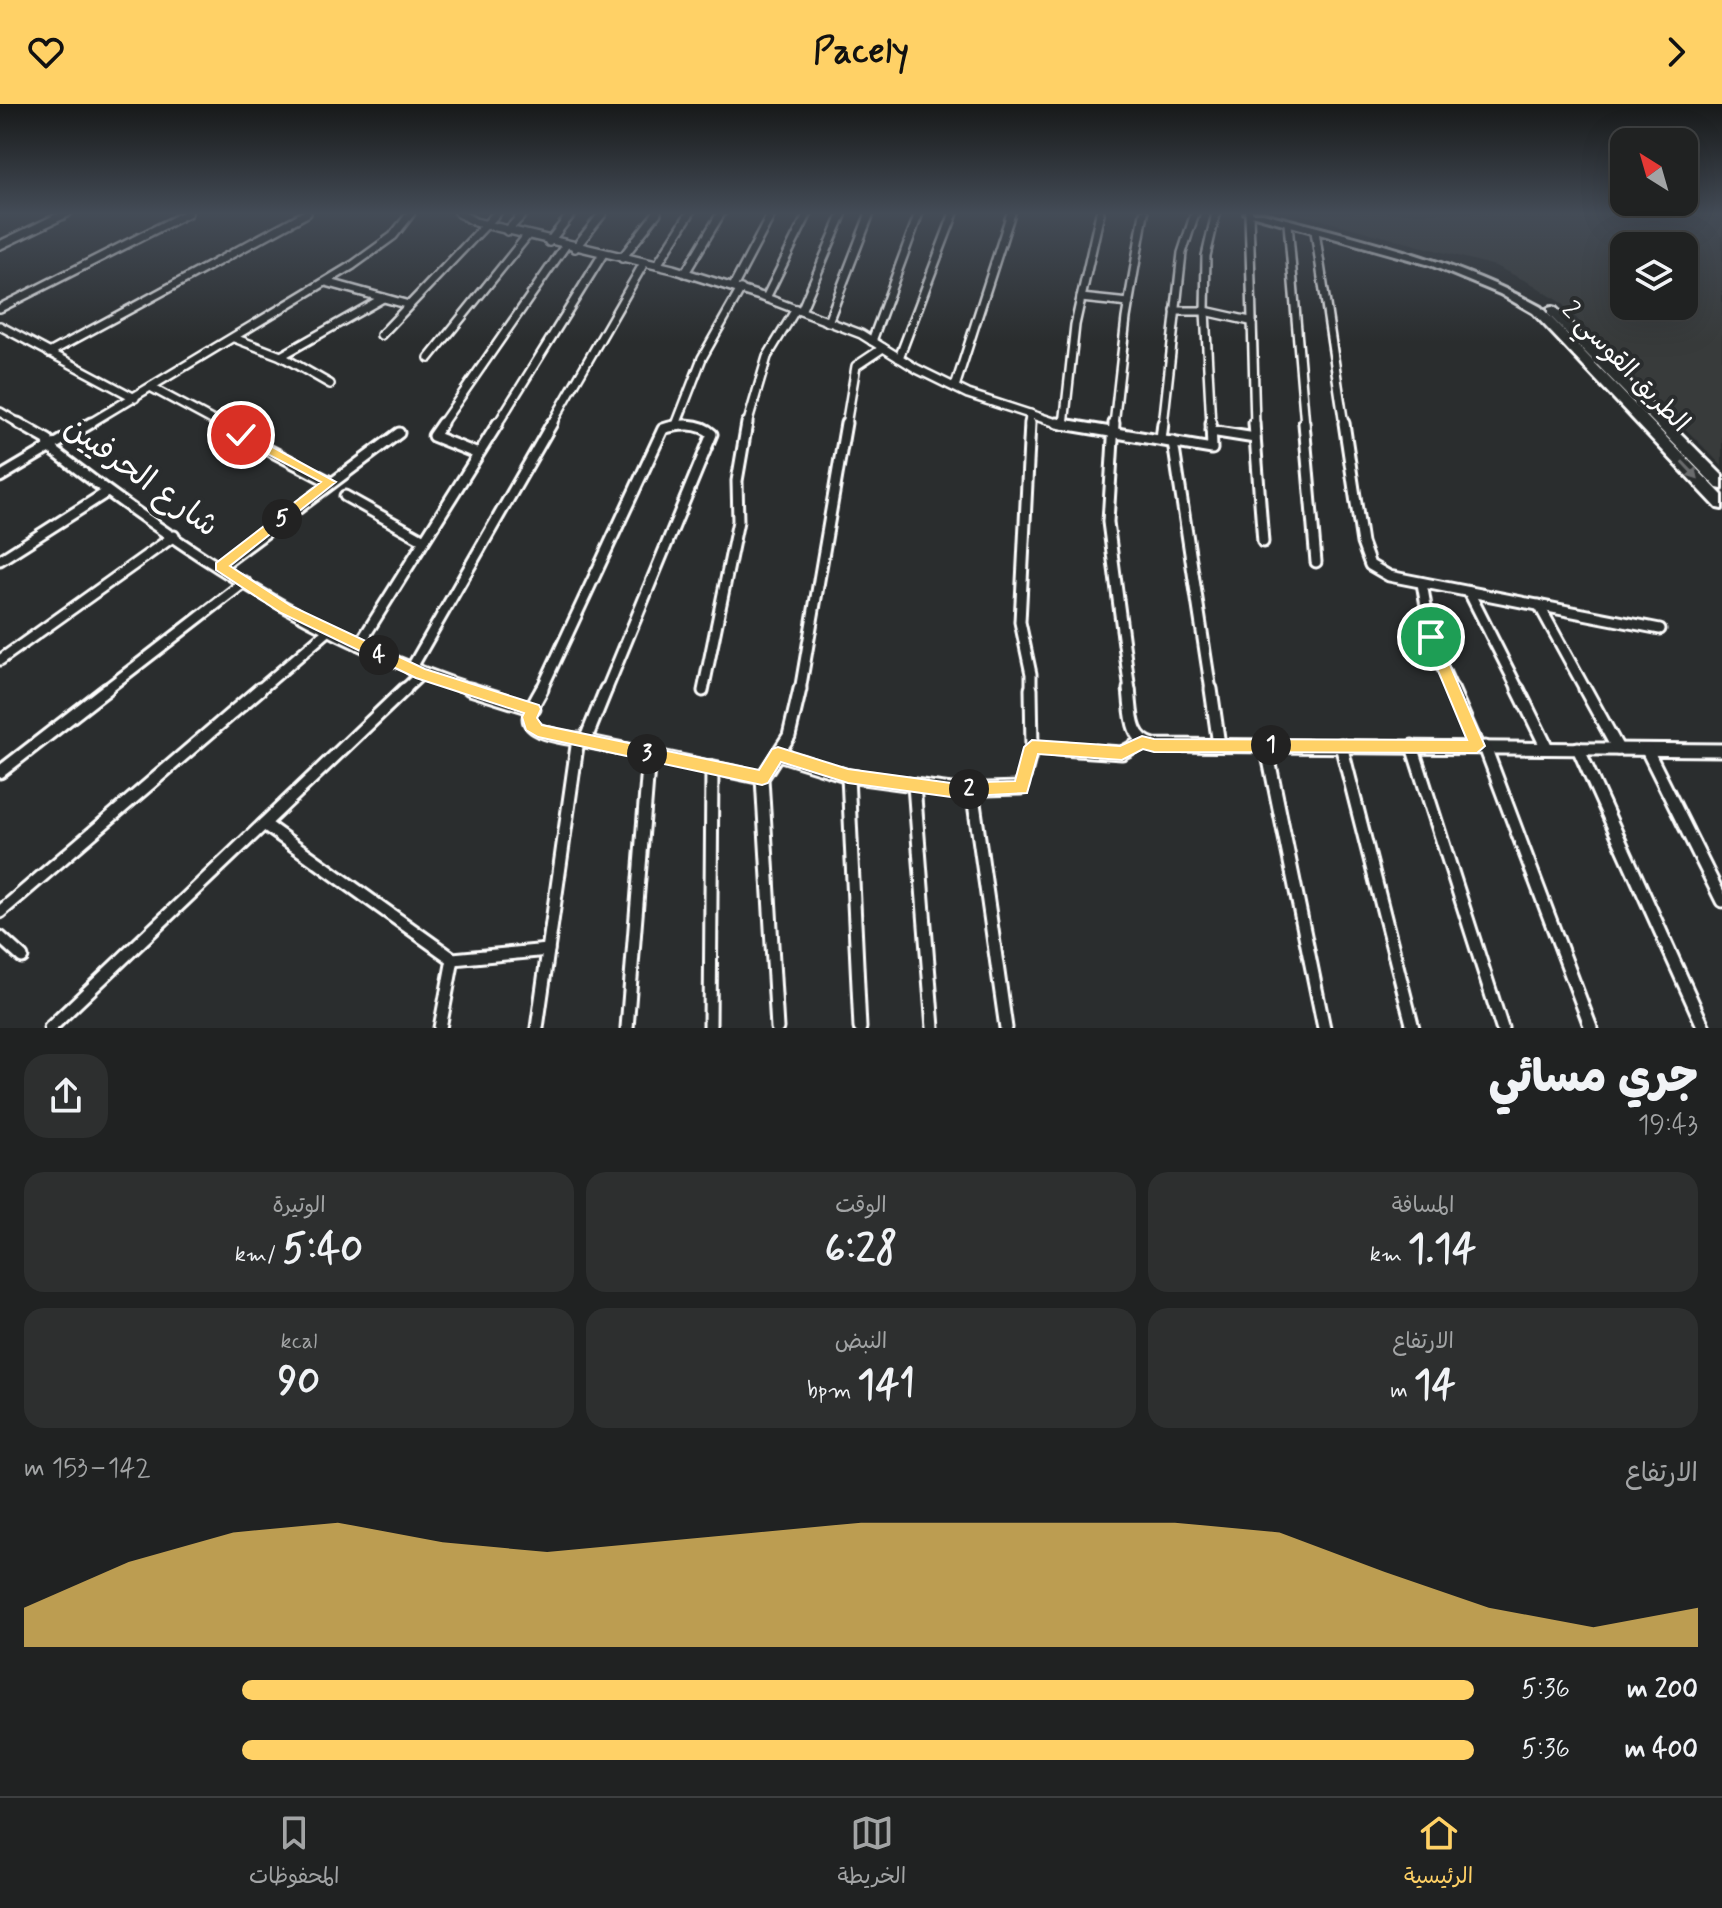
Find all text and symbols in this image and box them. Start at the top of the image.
text: Pacely [813,29,909,76]
icon: heart [24,30,68,74]
icon: forward [1654,30,1698,74]
north arrow [1610,128,1698,216]
map controls [1610,128,1698,320]
button: layers [1610,232,1698,320]
street label: الطريق القوسي 2 [1551,294,1697,443]
pin [207,401,275,469]
street label: شارع الحرفيين [55,407,227,547]
icon: check [219,413,263,457]
one-way arrow [1680,460,1698,479]
pin: 5 [262,499,302,539]
text: 5 [275,505,289,533]
pin [1397,603,1465,671]
icon: arrive [1409,615,1453,659]
pin: 4 [359,635,399,675]
text: 4 [373,641,385,669]
pin: 1 [1251,725,1291,765]
text: 1 [1266,731,1276,759]
pin: 3 [627,734,667,774]
text: 3 [642,740,652,768]
pin: 2 [949,769,989,809]
text: 2 [964,775,974,803]
text: جري مسائي [1489,1050,1698,1108]
button: share [24,1054,108,1138]
text: 19:43 [1638,1109,1698,1143]
text: الوتيرة [272,1192,326,1220]
text: الوقت [835,1192,887,1220]
text: المسافة [1392,1192,1454,1220]
text: 5:40 [282,1224,363,1276]
text: 6:28 [825,1224,897,1276]
text: 1.14 [1408,1224,1476,1276]
text: /km [235,1241,282,1269]
text: km [1370,1241,1408,1269]
text: kcal [281,1328,317,1356]
text: النبض [835,1328,887,1356]
text: الارتفاع [1392,1328,1454,1356]
text: 90 [278,1356,320,1408]
text: 141 [857,1360,915,1412]
text: 14 [1414,1360,1456,1412]
text: bpm [807,1377,857,1405]
text: m [1390,1377,1414,1405]
text: 142–153 m [24,1452,151,1486]
text: الارتفاع [1625,1457,1698,1491]
text: 5:36 [1521,1673,1570,1707]
text: 200 m [1627,1673,1698,1707]
text: 5:36 [1521,1733,1570,1767]
text: 400 m [1625,1733,1698,1767]
tab: المحفوظات [249,1811,340,1895]
tab: الخريطة [837,1811,906,1895]
tab: الرئيسية [1404,1811,1473,1895]

